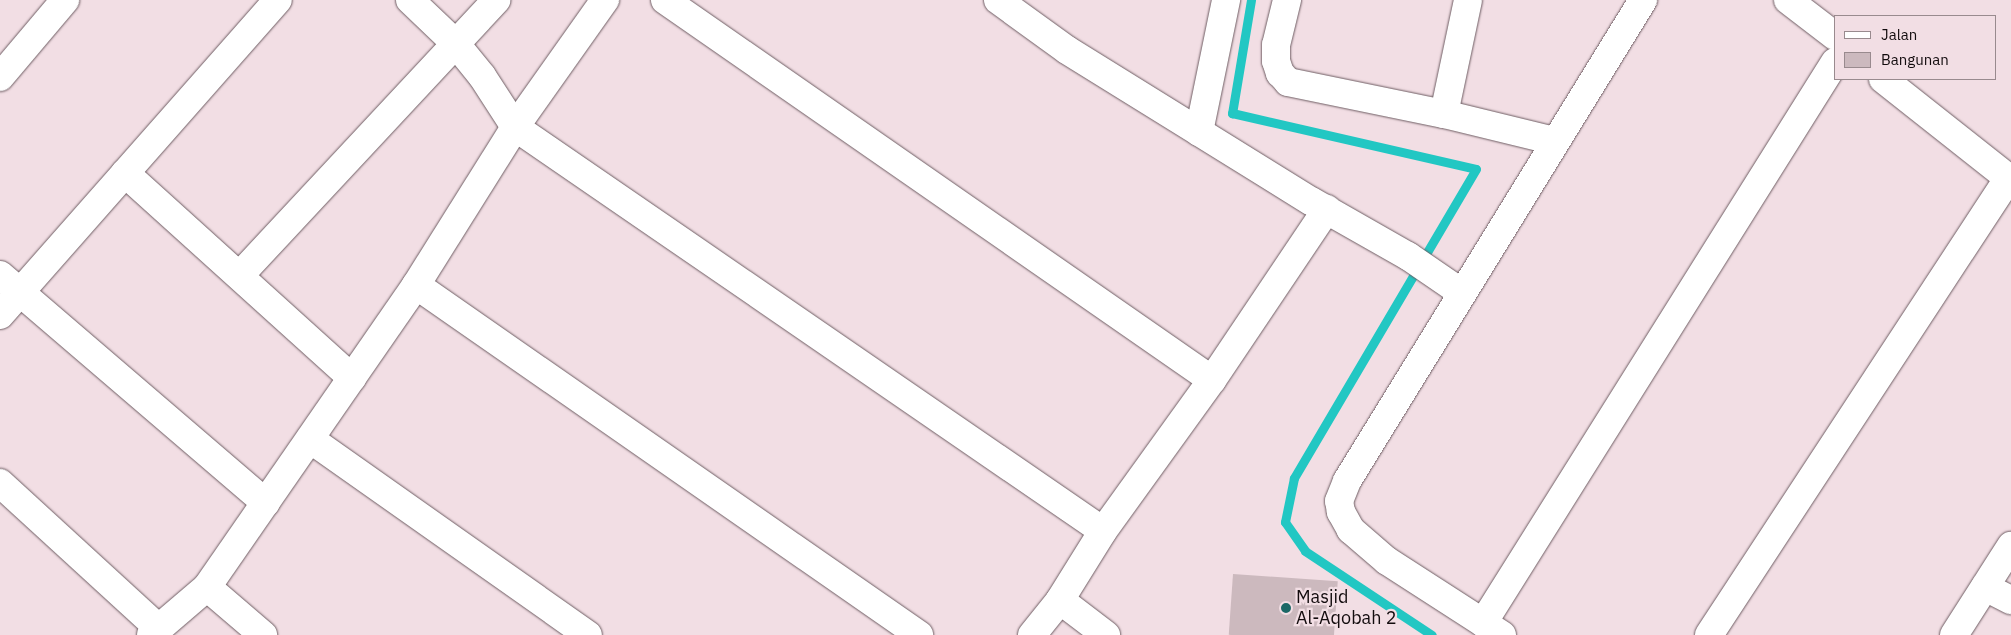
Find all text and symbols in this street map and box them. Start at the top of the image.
legend [1834,15,1996,80]
text: Jalan [1881,25,1917,44]
text: Bangunan [1881,50,1949,69]
place label: Masjid Al-Aqobah 2 [1296,587,1396,630]
marker: Masjid Al-Aqobah 2 [1280,602,1292,614]

